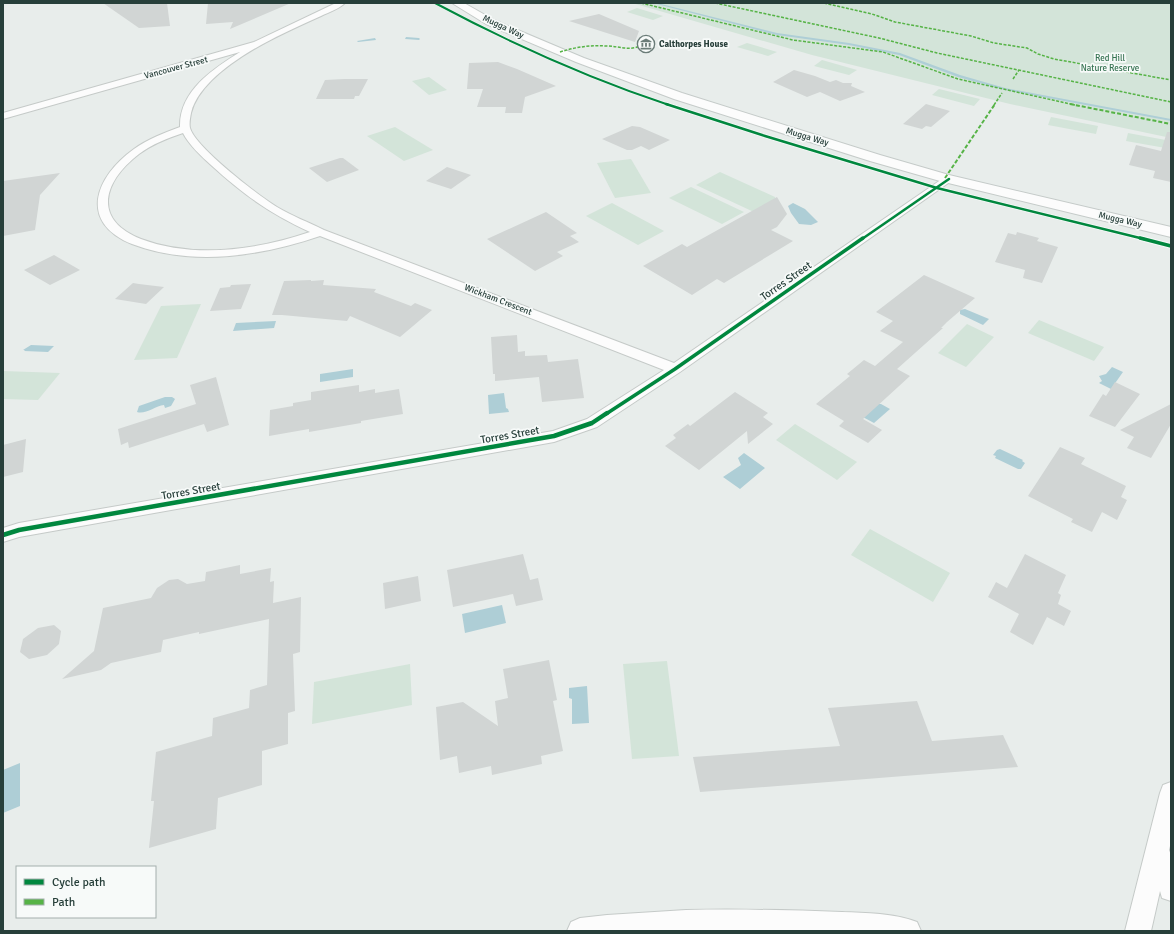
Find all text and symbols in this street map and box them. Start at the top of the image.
street label: Mugga Way [481,13,526,42]
museum icon: Calthorpes House [636,34,656,54]
place label: Calthorpes House [659,39,728,50]
park label: Red Hill Nature Reserve [1081,53,1140,74]
street label: Vancouver Street [143,54,209,82]
street label: Mugga Way [784,125,831,149]
street label: Mugga Way [1097,210,1144,231]
street label: Torres Street [758,259,814,303]
street label: Wickham Crescent [463,282,533,318]
street label: Torres Street [480,423,541,447]
street label: Torres Street [161,479,222,503]
legend [16,866,156,918]
text: Cycle path [52,875,105,890]
text: Path [52,895,75,910]

